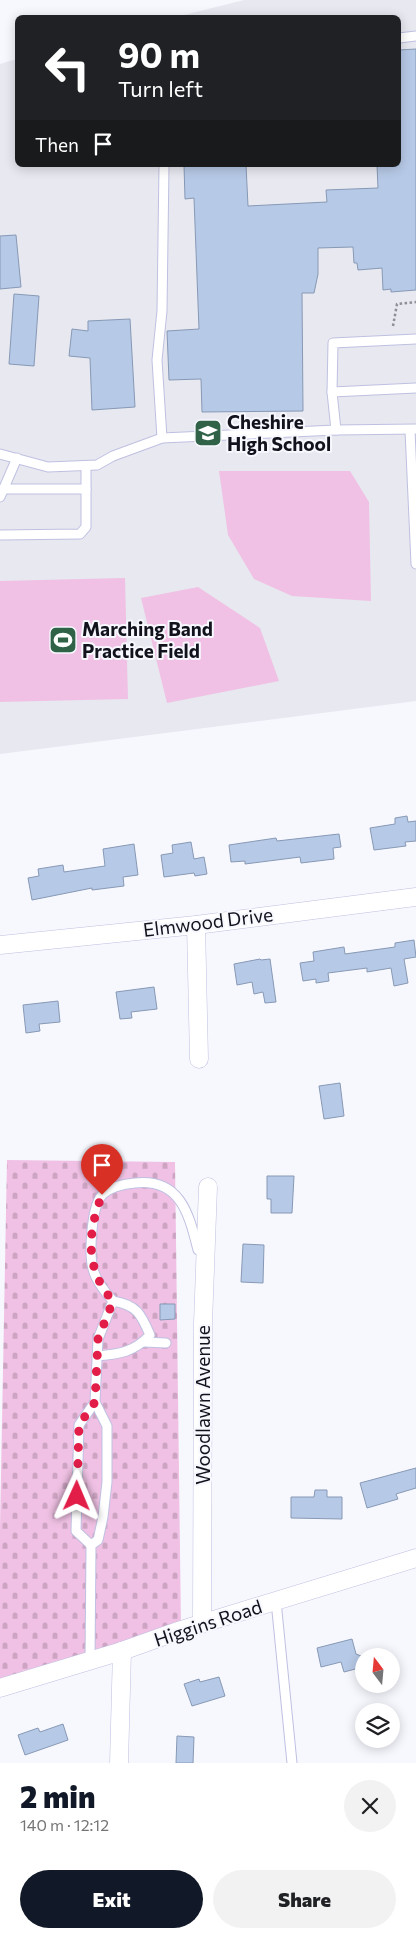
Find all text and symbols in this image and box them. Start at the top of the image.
text: 90 m [118,32,200,75]
icon: left [35,35,100,100]
text: Turn left [118,75,203,102]
icon: arrive [89,130,117,158]
text: Then [35,133,79,156]
place label: Cheshire High School [227,410,331,455]
school or university icon: Cheshire High School [193,418,223,448]
place label: Marching Band Practice Field [82,617,213,662]
sports icon: Marching Band Practice Field [48,625,78,655]
street label: Elmwood Drive [142,902,274,941]
pin [81,1144,123,1195]
icon: arrive [88,1151,116,1179]
street label: Woodlawn Avenue [191,1325,214,1485]
position arrow [50,1469,102,1521]
street label: Higgins Road [151,1594,265,1651]
north arrow [355,1648,400,1692]
map controls [355,1648,400,1748]
button: layers [355,1703,400,1748]
text: 2 min [20,1777,95,1814]
button: close [344,1780,396,1832]
text: 140 m · 12:12 [20,1815,109,1834]
button: Exit [20,1870,203,1928]
button: Share [213,1870,396,1928]

